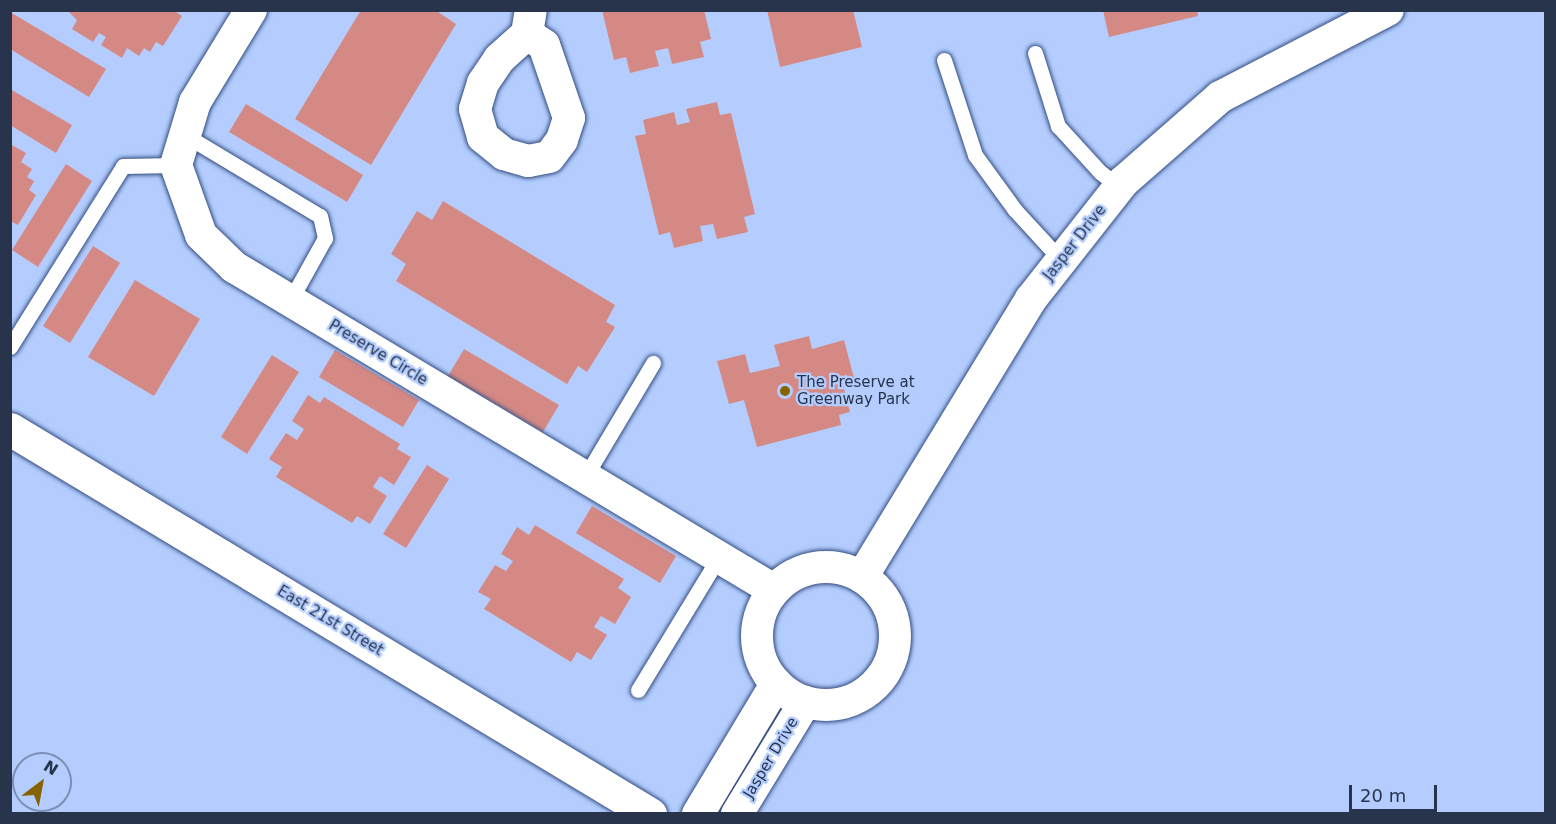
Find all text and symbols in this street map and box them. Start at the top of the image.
street label: Jasper Drive [1040,202,1110,284]
street label: Preserve Circle [325,316,431,390]
place label: The Preserve at Greenway Park [797,373,915,408]
marker: The Preserve at Greenway Park [778,384,792,398]
street label: East 21st Street [274,582,386,660]
street label: Jasper Drive [740,714,802,802]
north arrow [12,752,72,812]
text: N [40,756,61,780]
scale bar [1352,773,1440,811]
text: 20 m [1360,785,1406,806]

